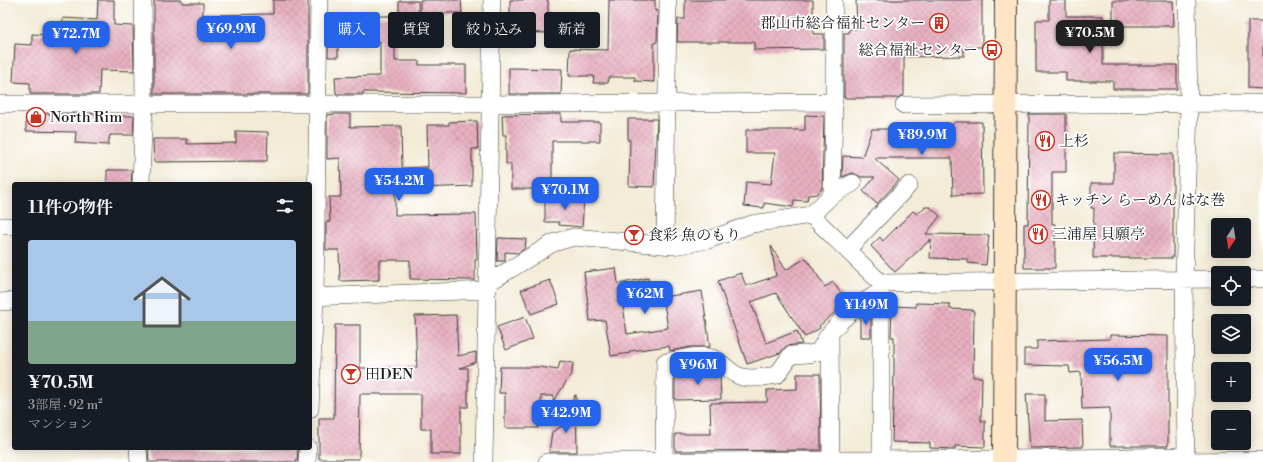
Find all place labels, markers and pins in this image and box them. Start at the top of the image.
building icon: 郡山市総合福祉センター [928,12,950,34]
place label: 郡山市総合福祉センター [761,14,925,33]
pin: ¥69.9M [198,16,264,50]
pin: ¥70.5M [1057,20,1123,54]
pin: ¥72.7M [43,21,109,55]
bus stop icon: 総合福祉センター [981,39,1003,61]
place label: 総合福祉センター [859,41,978,60]
shop icon: North Rim [25,106,47,128]
place label: North Rim [50,108,122,127]
pin: ¥89.9M [889,122,955,156]
restaurant icon: 上杉 [1034,130,1056,152]
place label: 上杉 [1059,132,1089,151]
pin: ¥54.2M [366,168,432,202]
pin: ¥70.1M [532,177,598,211]
restaurant icon: キッチン らーめん はな巻 [1030,189,1052,211]
place label: キッチン らーめん はな巻 [1055,191,1225,210]
restaurant icon: 三浦屋 貝願亭 [1027,223,1049,245]
bar icon: 食彩 魚のもり [623,224,645,246]
place label: 三浦屋 貝願亭 [1052,225,1145,244]
place label: 食彩 魚のもり [648,226,741,245]
pin: ¥62M [621,281,669,315]
pin: ¥149M [838,292,894,326]
pin: ¥56.5M [1085,348,1151,382]
pin: ¥96M [674,352,722,386]
bar icon: 田DEN [340,363,362,385]
place label: 田DEN [365,365,413,384]
pin: ¥42.9M [533,400,599,434]

